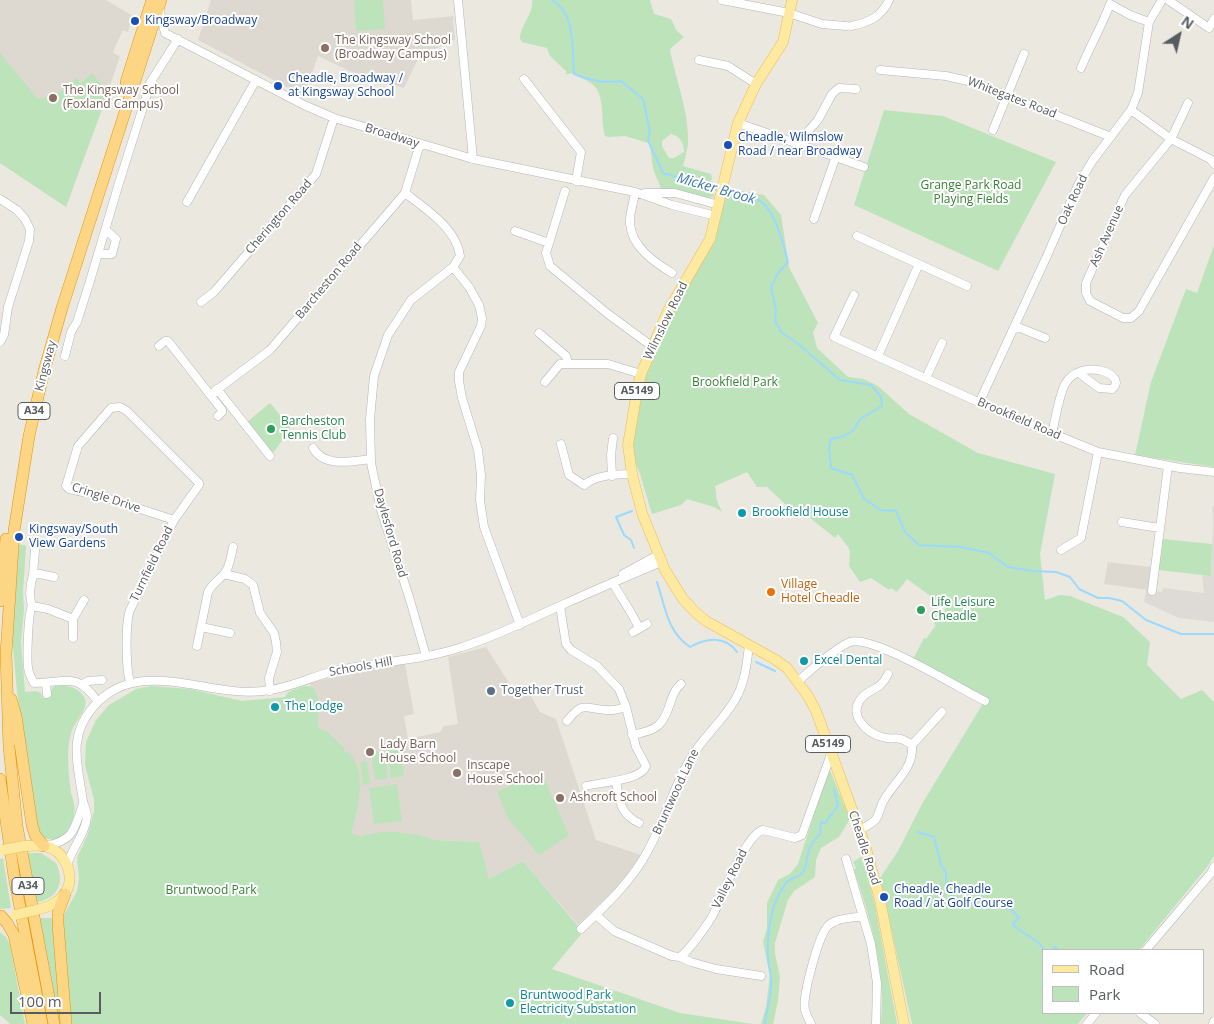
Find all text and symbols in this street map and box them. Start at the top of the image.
north arrow [1154,10,1204,60]
text: N [1178,11,1198,33]
place label: Kingsway/Broadway [145,14,257,28]
marker: Kingsway/Broadway [129,15,141,27]
place label: The Kingsway School (Broadway Campus) [335,34,451,62]
marker: The Kingsway School (Broadway Campus) [319,42,331,54]
place label: Cheadle, Broadway / at Kingsway School [288,72,403,100]
street label: Whitegates Road [965,74,1059,122]
marker: Cheadle, Broadway / at Kingsway School [272,80,284,92]
place label: The Kingsway School (Foxland Campus) [63,84,179,112]
marker: The Kingsway School (Foxland Campus) [47,92,59,104]
street label: Broadway [363,121,421,151]
place label: Cheadle, Wilmslow Road / near Broadway [738,131,862,159]
marker: Cheadle, Wilmslow Road / near Broadway [722,139,734,151]
water label: Micker Brook [675,170,757,208]
street label: Oak Road [1055,172,1091,228]
street label: Cherington Road [243,177,315,257]
park label: Grange Park Road Playing Fields [921,179,1021,207]
street label: Ash Avenue [1087,203,1127,269]
street label: Barcheston Road [293,240,365,322]
street label: Wilmslow Road [641,280,691,362]
street label: Kingsway [32,339,60,393]
park label: Brookfield Park [692,376,778,390]
road number: A5149 [614,382,660,400]
street label: Brookfield Road [975,395,1063,443]
road number: A34 [18,402,50,420]
place label: Barcheston Tennis Club [281,415,346,443]
marker: Barcheston Tennis Club [265,423,277,435]
street label: Cringle Drive [70,480,142,516]
street label: Daylesford Road [370,487,410,579]
place label: Brookfield House [752,506,849,520]
marker: Brookfield House [736,507,748,519]
place label: Kingsway/South View Gardens [29,523,118,551]
street label: Turnfield Road [128,524,176,604]
marker: Kingsway/South View Gardens [13,531,25,543]
place label: Village Hotel Cheadle [781,578,860,606]
marker: Village Hotel Cheadle [765,586,777,598]
place label: Life Leisure Cheadle [931,596,995,624]
marker: Life Leisure Cheadle [915,604,927,616]
street label: Schools Hill [328,654,394,680]
place label: Excel Dental [814,654,882,668]
marker: Excel Dental [798,655,810,667]
place label: Together Trust [501,684,583,698]
marker: Together Trust [485,685,497,697]
place label: The Lodge [285,700,343,714]
marker: The Lodge [269,701,281,713]
road number: A5149 [806,736,850,752]
place label: Lady Barn House School [380,738,456,766]
marker: Lady Barn House School [364,746,376,758]
street label: Bruntwood Lane [650,747,702,837]
place label: Inscape House School [467,759,543,787]
marker: Inscape House School [451,767,463,779]
place label: Ashcroft School [570,791,657,805]
marker: Ashcroft School [554,792,566,804]
street label: Cheadle Road [845,809,883,887]
street label: Valley Road [709,847,751,911]
road number: A34 [12,878,44,894]
place label: Cheadle, Cheadle Road / at Golf Course [894,883,1013,911]
park label: Bruntwood Park [166,884,256,898]
marker: Cheadle, Cheadle Road / at Golf Course [878,891,890,903]
legend [1042,949,1204,1014]
text: Road [1089,959,1125,979]
scale bar [12,982,104,1014]
text: Park [1089,984,1120,1004]
place label: Bruntwood Park Electricity Substation [520,989,636,1017]
text: 100 m [18,991,62,1011]
marker: Bruntwood Park Electricity Substation [504,997,516,1009]

